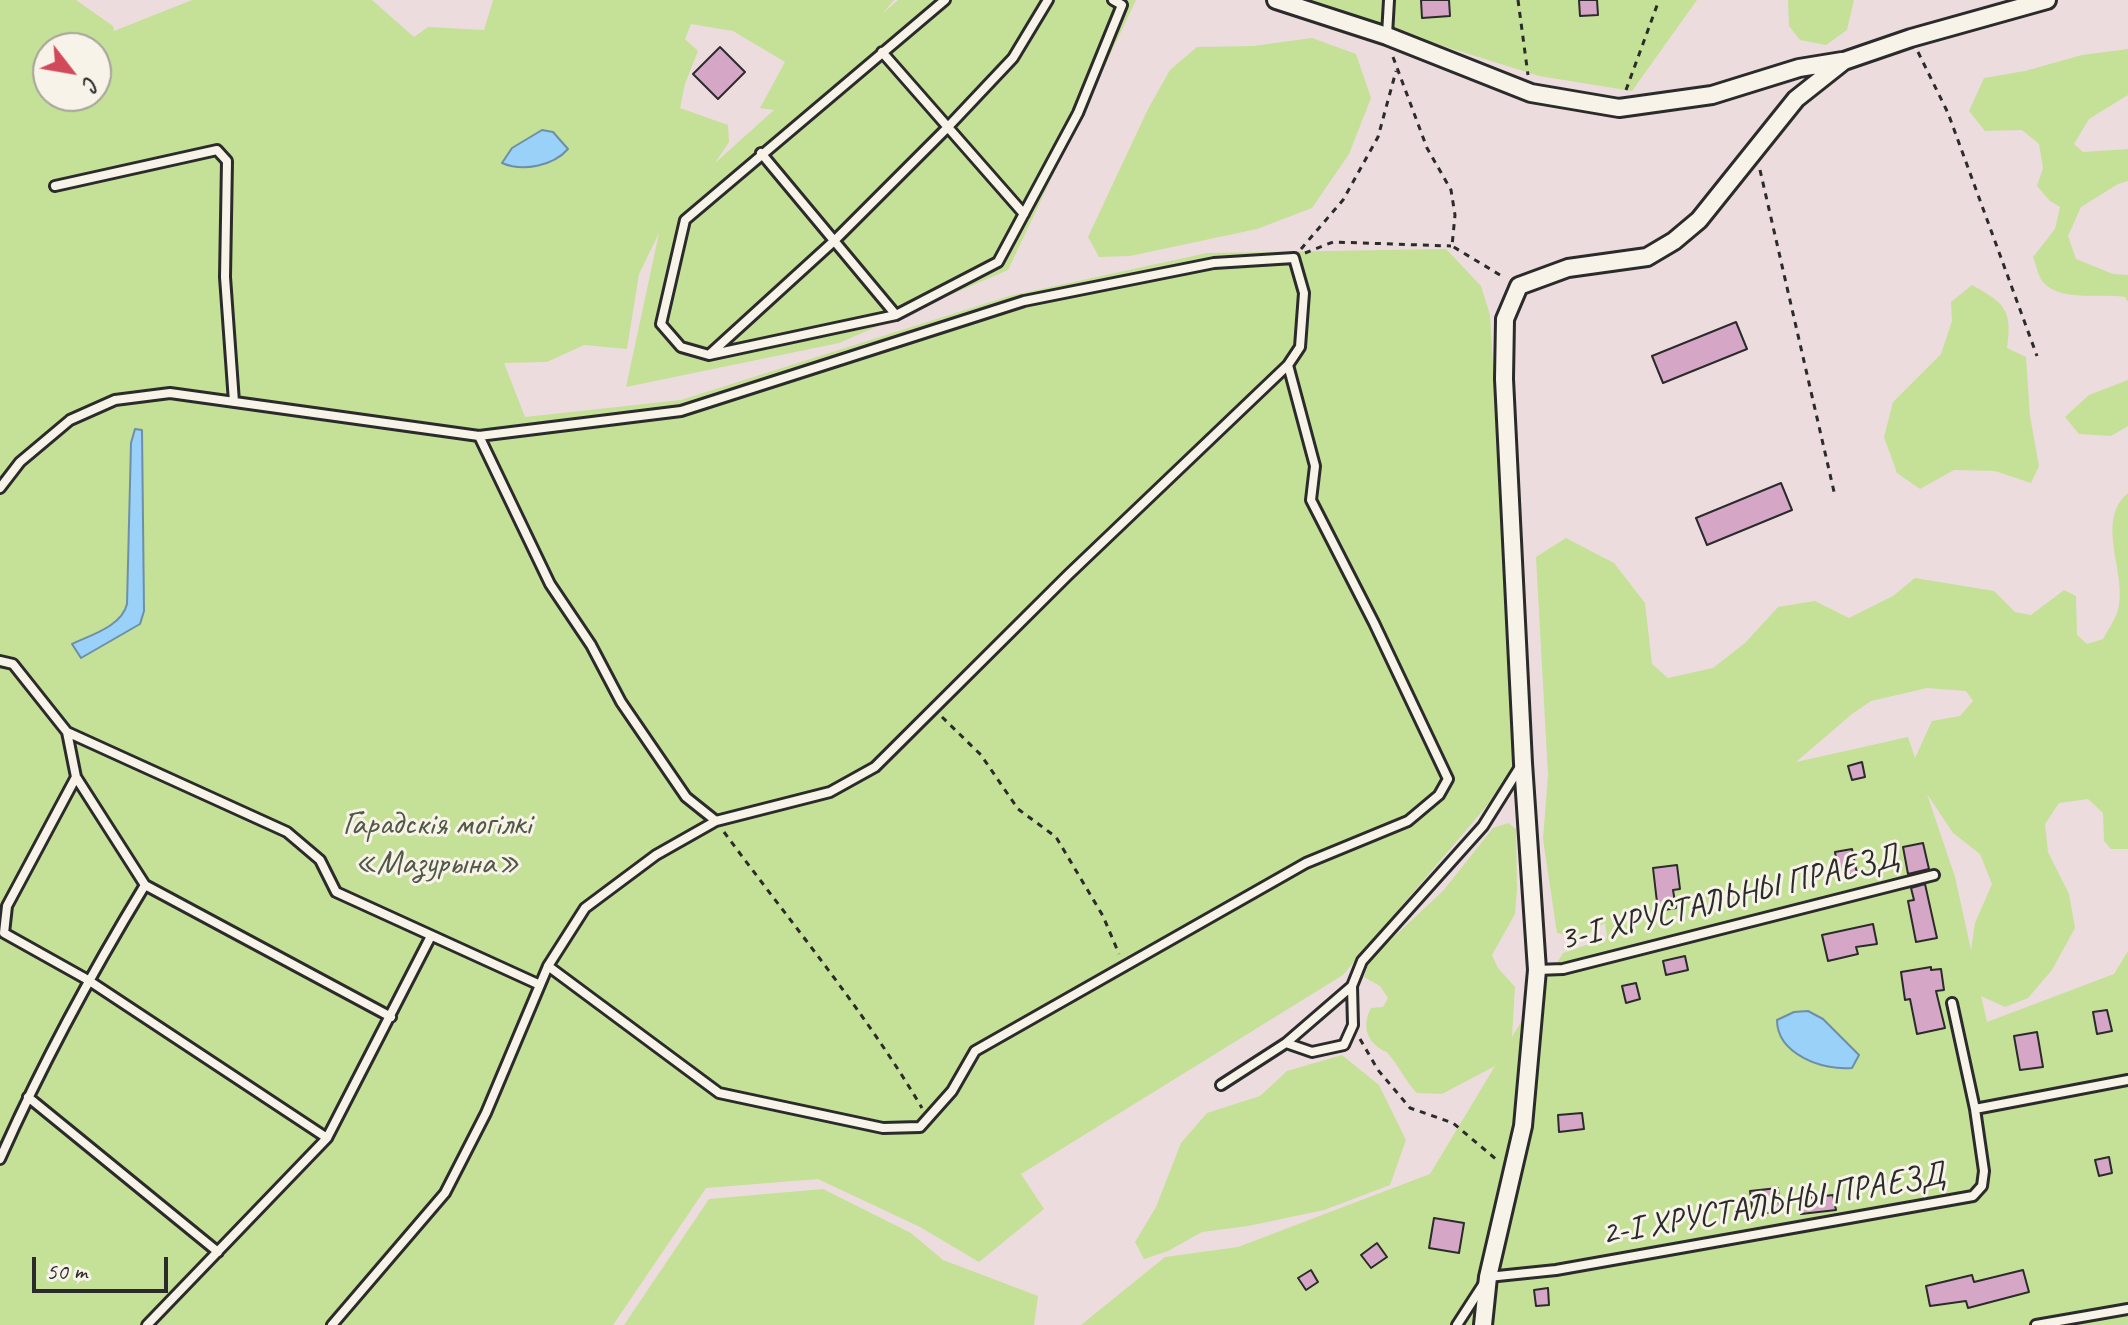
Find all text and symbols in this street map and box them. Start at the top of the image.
north arrow [32,32,112,112]
text: С [76,71,106,95]
park label: Гарадскія могілкі «Мазурына» [343,805,531,884]
street label: 3-І ХРУСТАЛЬНЫ ПРАЕЗД [1556,837,1902,961]
street label: 2-І ХРУСТАЛЬНЫ ПРАЕЗД [1598,1155,1948,1255]
scale bar [36,1241,172,1291]
text: 50 m [46,1256,87,1286]

